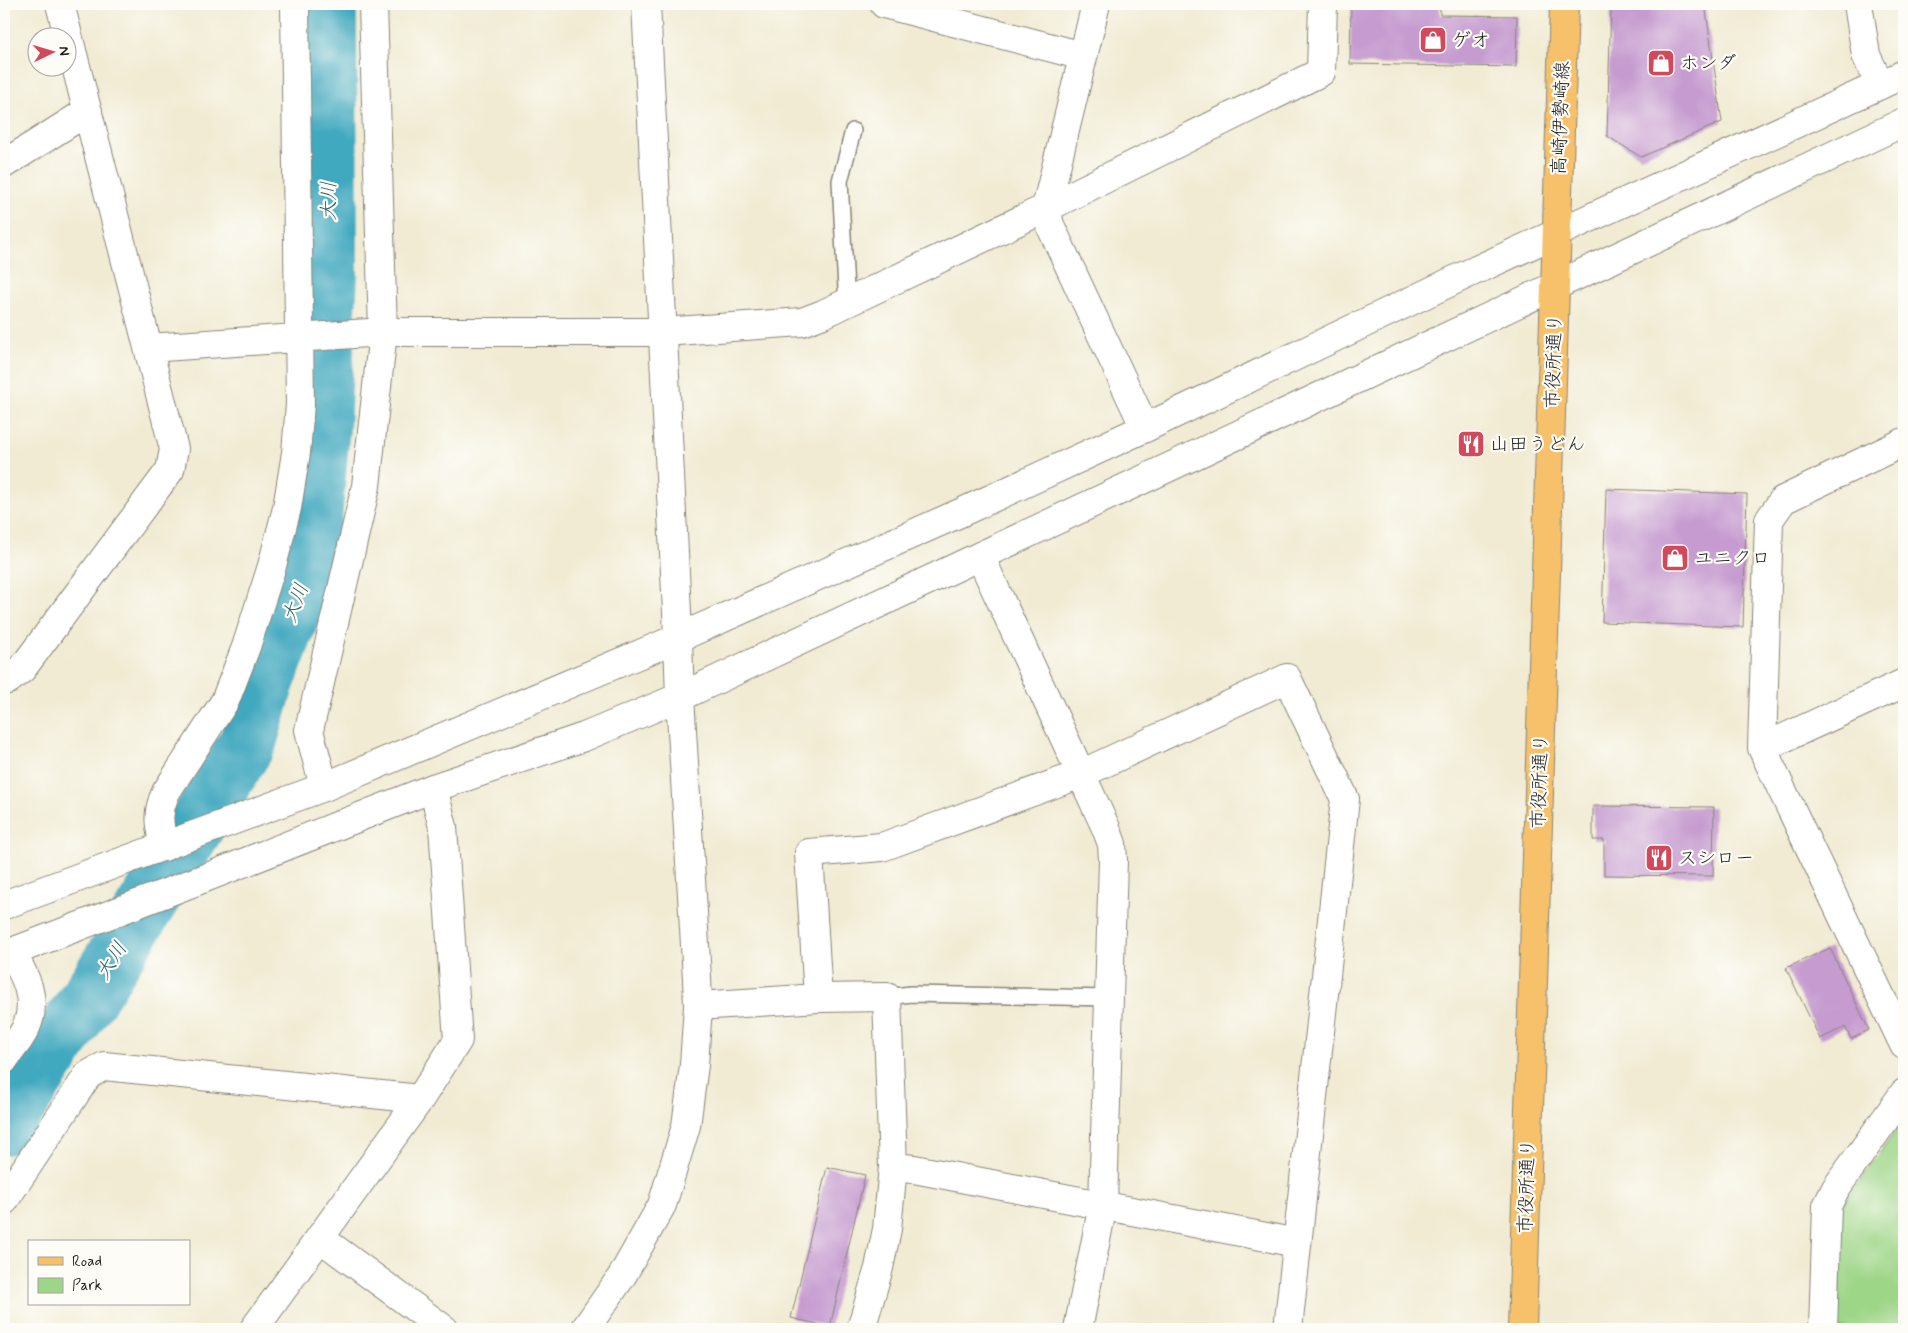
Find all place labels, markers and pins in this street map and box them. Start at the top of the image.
shop icon: ゲオ [1418,25,1448,55]
place label: ゲオ [1452,28,1490,53]
shop icon: ホンダ [1646,48,1676,78]
place label: ホンダ [1680,51,1736,76]
restaurant icon: 山田うどん [1456,429,1486,459]
place label: 山田うどん [1490,432,1585,457]
shop icon: ユニクロ [1660,543,1690,573]
place label: ユニクロ [1694,546,1770,571]
restaurant icon: スシロー [1644,843,1674,873]
place label: スシロー [1678,846,1754,871]

